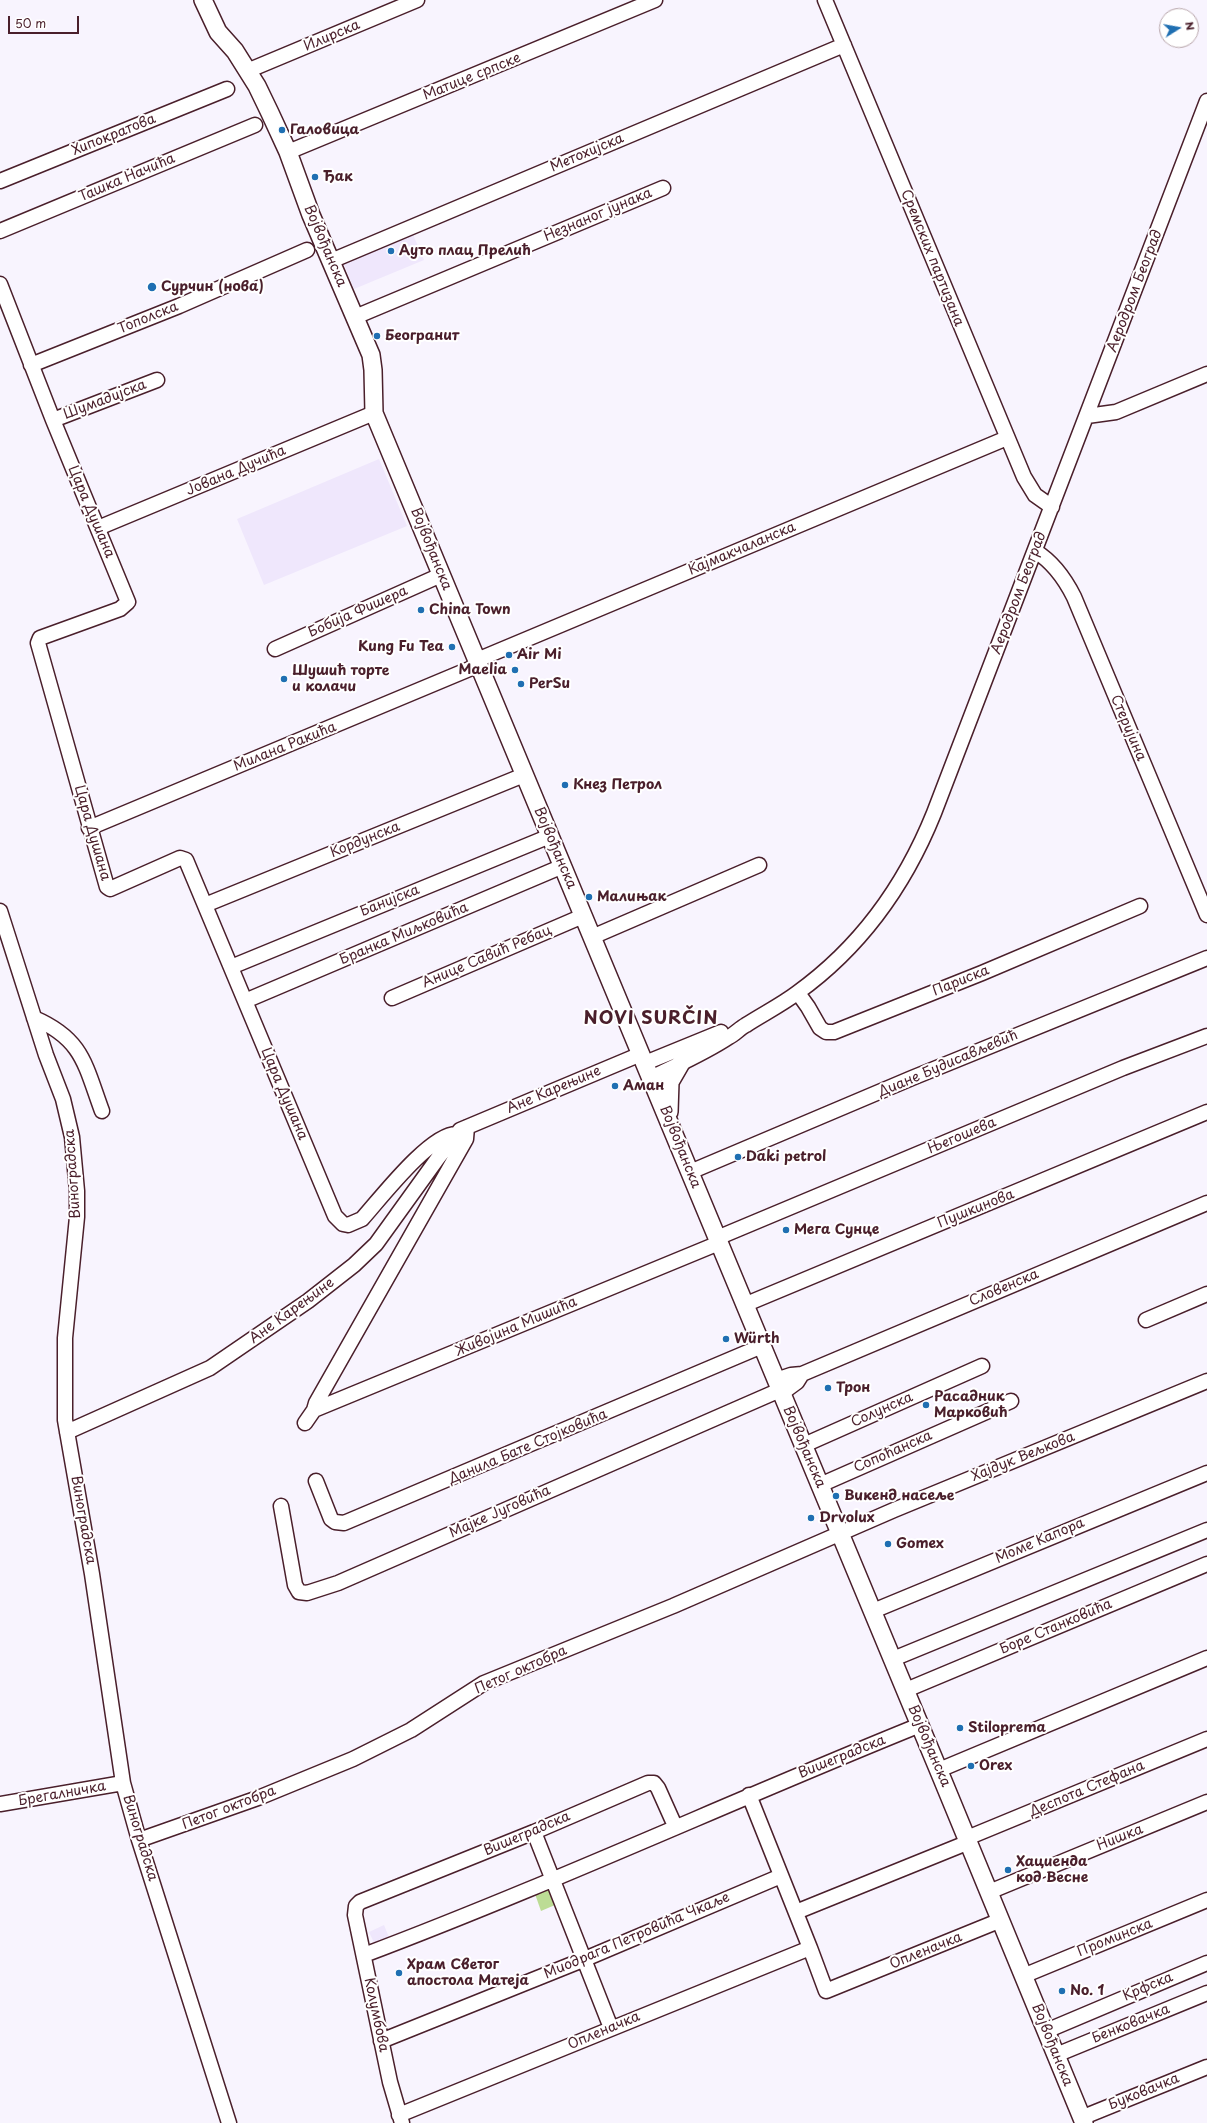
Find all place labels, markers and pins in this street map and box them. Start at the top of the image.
place label: Галовица [290,122,359,138]
marker: Галовица [277,125,287,135]
place label: Ђак [323,169,352,185]
marker: Ђак [310,172,320,182]
place label: Ауто плац Прелић [399,243,531,259]
marker: Ауто плац Прелић [386,246,396,256]
place label: Сурчин (нова) [161,279,264,295]
marker: Сурчин (нова) [146,281,158,293]
place label: Београнит [385,328,459,344]
marker: Београнит [372,331,382,341]
place label: China Town [429,602,511,618]
marker: China Town [416,605,426,615]
place label: Kung Fu Tea [358,639,444,655]
marker: Kung Fu Tea [447,642,457,652]
place label: Air Mi [517,647,561,663]
marker: Air Mi [504,650,514,660]
place label: Maelia [459,662,507,678]
place label: Шушић торте и колачи [292,663,389,696]
marker: Maelia [510,665,520,675]
marker: Шушић торте и колачи [279,674,289,684]
place label: PerSu [529,676,570,692]
marker: PerSu [516,679,526,689]
place label: Кнез Петрол [573,777,662,793]
marker: Кнез Петрол [560,780,570,790]
place label: Малињак [597,889,666,905]
marker: Малињак [584,892,594,902]
place label: Аман [623,1078,664,1094]
marker: Аман [610,1081,620,1091]
place label: Daki petrol [746,1149,826,1165]
marker: Daki petrol [733,1152,743,1162]
place label: Мега Сунце [794,1222,879,1238]
marker: Мега Сунце [781,1225,791,1235]
place label: Würth [734,1331,780,1347]
marker: Würth [721,1334,731,1344]
place label: Трон [836,1380,870,1396]
marker: Трон [823,1383,833,1393]
place label: Расадник Марковић [934,1389,1008,1422]
marker: Расадник Марковић [921,1400,931,1410]
place label: Викенд насеље [844,1488,954,1504]
marker: Викенд насеље [831,1491,841,1501]
place label: Drvolux [819,1510,875,1526]
marker: Drvolux [806,1513,816,1523]
place label: Gomex [896,1536,944,1552]
marker: Gomex [883,1539,893,1549]
place label: Stiloprema [968,1720,1046,1736]
marker: Stiloprema [955,1723,965,1733]
place label: Orex [979,1758,1012,1774]
marker: Orex [966,1761,976,1771]
place label: Хациенда код Весне [1016,1854,1088,1886]
marker: Хациенда код Весне [1003,1865,1013,1875]
place label: Храм Светог апостола Матеја [407,1957,529,1990]
marker: Храм Светог апостола Матеја [394,1968,404,1978]
place label: No. 1 [1070,1983,1104,1999]
marker: No. 1 [1057,1986,1067,1996]

